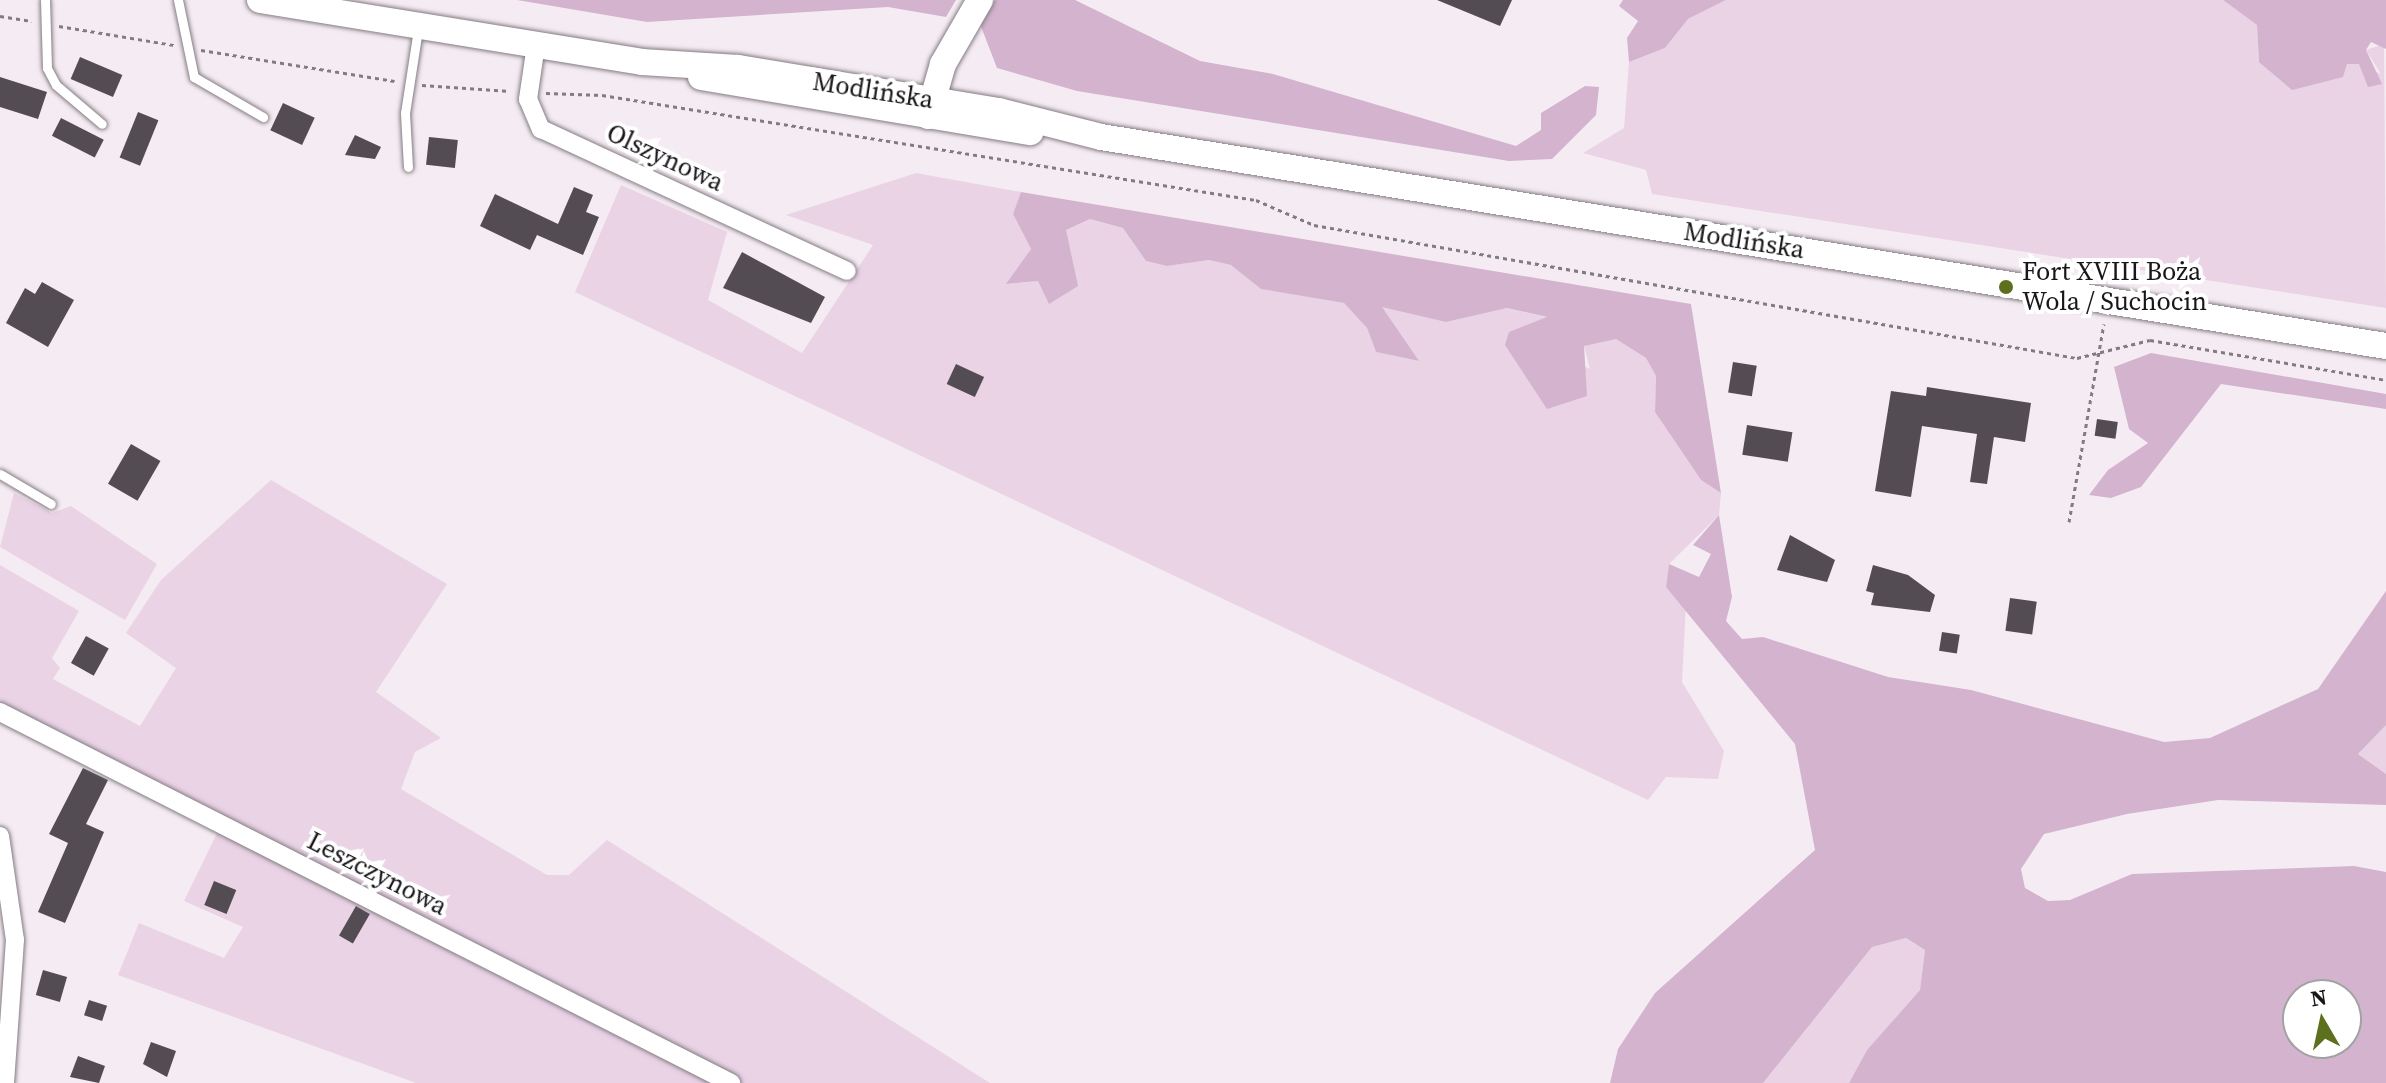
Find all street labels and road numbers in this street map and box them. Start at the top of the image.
street label: Modlińska [810,66,936,116]
street label: Olszynowa [602,117,728,199]
street label: Modlińska [1681,216,1807,266]
street label: Leszczynowa [302,825,452,923]

